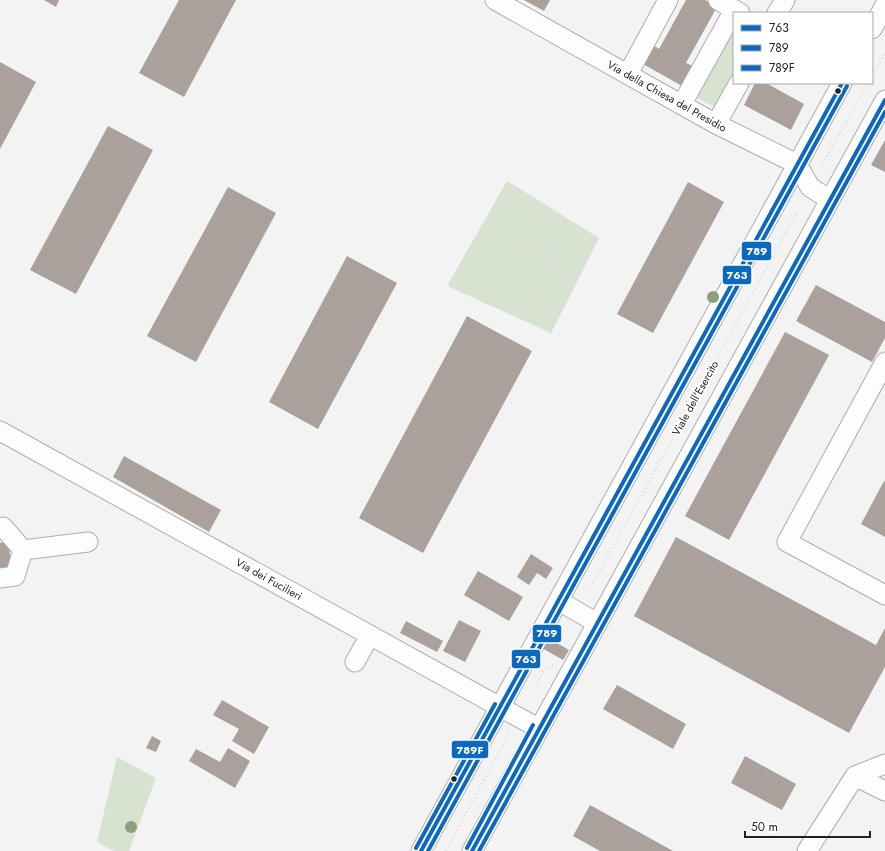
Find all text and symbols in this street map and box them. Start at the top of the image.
legend [733,12,873,84]
text: 763 [769,19,789,37]
text: 789 [769,39,789,57]
street label: Via della Chiesa del Presidio [604,56,730,136]
text: 789F [769,59,795,77]
unlabelled marker [833,86,843,96]
line badge: 789 [741,241,772,261]
text: 789 [747,243,767,259]
line badge: 763 [722,265,752,285]
text: 763 [727,267,748,283]
street label: Viale dell'Esercito [668,358,722,438]
street label: Via dei Fucilieri [233,554,305,604]
line badge: 789 [532,624,562,643]
text: 789 [537,625,557,641]
line badge: 763 [511,649,541,669]
text: 763 [516,651,537,667]
line badge: 789F [451,740,489,759]
text: 789F [457,742,483,758]
unlabelled marker [449,774,459,784]
scale bar [745,813,870,839]
text: 50 m [751,818,778,836]

